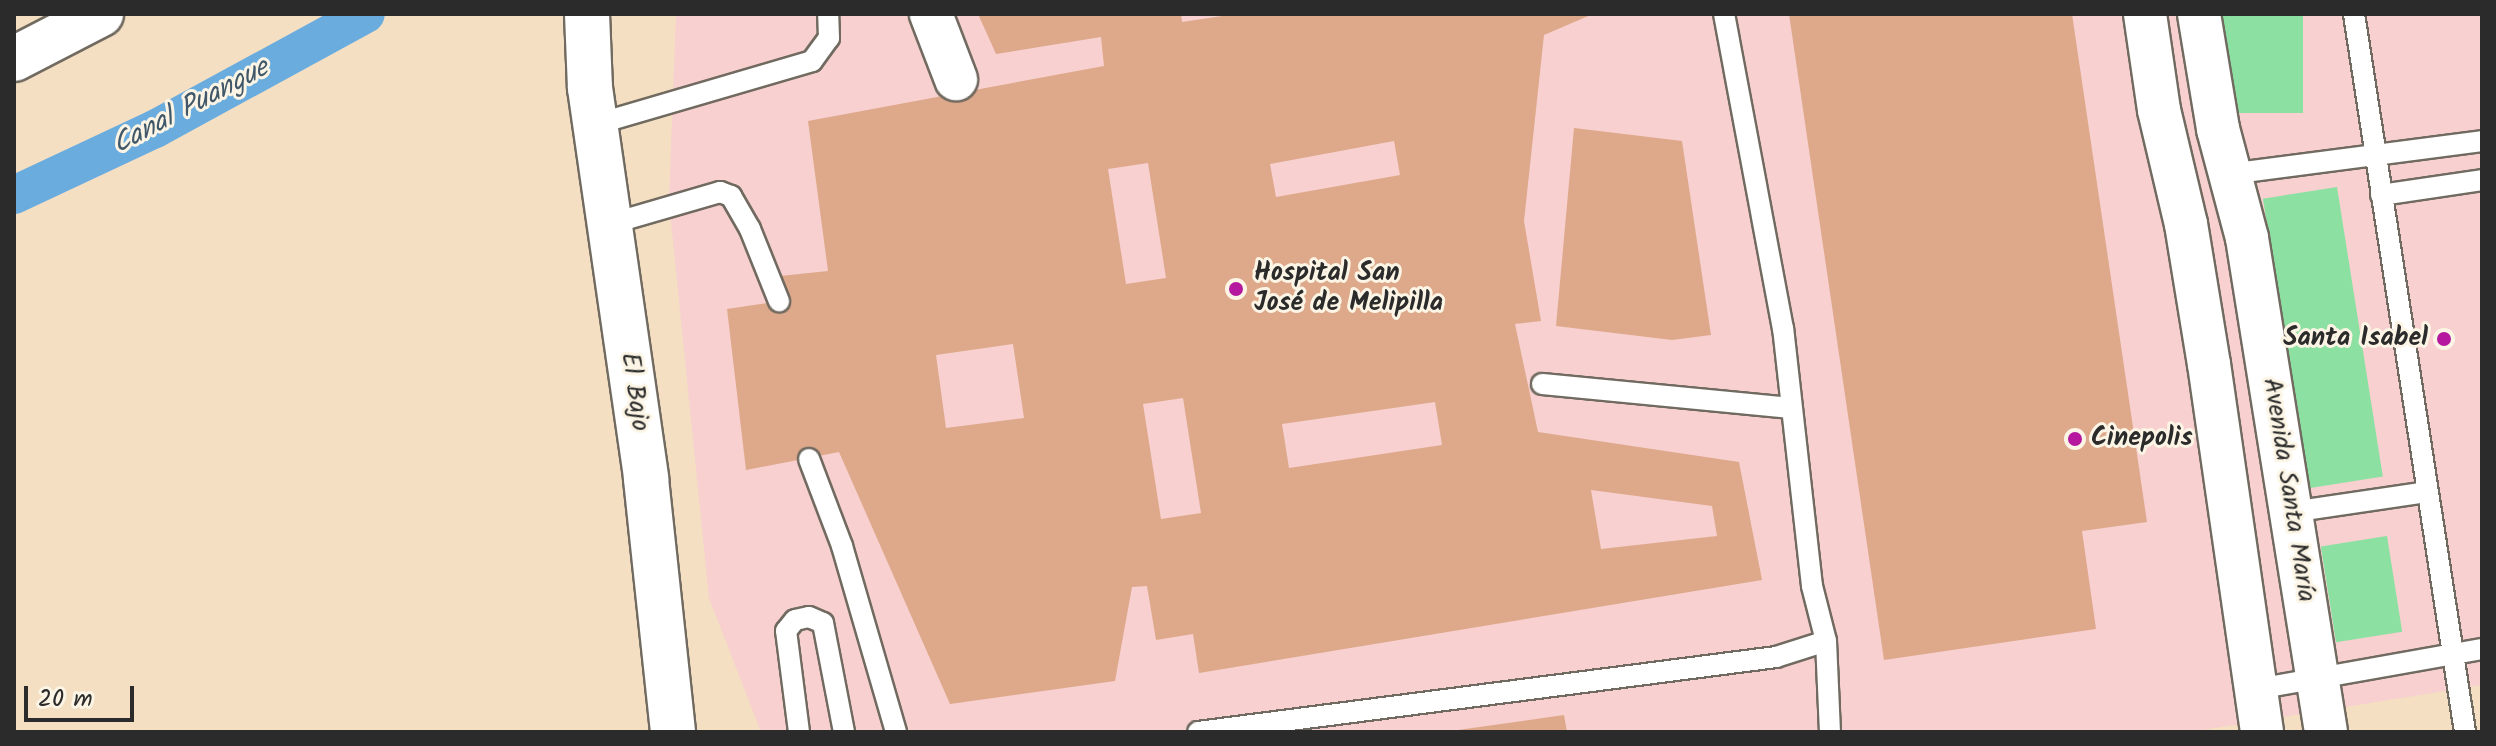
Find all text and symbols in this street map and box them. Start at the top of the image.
water label: Canal Puangue [107,52,275,162]
place label: Hospital San José de Melipilla [1254,258,1443,320]
marker: Hospital San José de Melipilla [1225,278,1247,300]
place label: Santa Isabel [2283,323,2428,355]
marker: Santa Isabel [2435,330,2453,348]
street label: El Bajo [613,351,655,433]
street label: Avenida Santa María [2255,376,2321,604]
place label: Cinepolis [2091,423,2193,455]
marker: Cinepolis [2066,430,2084,448]
scale bar [28,670,138,720]
text: 20 m [38,680,93,719]

